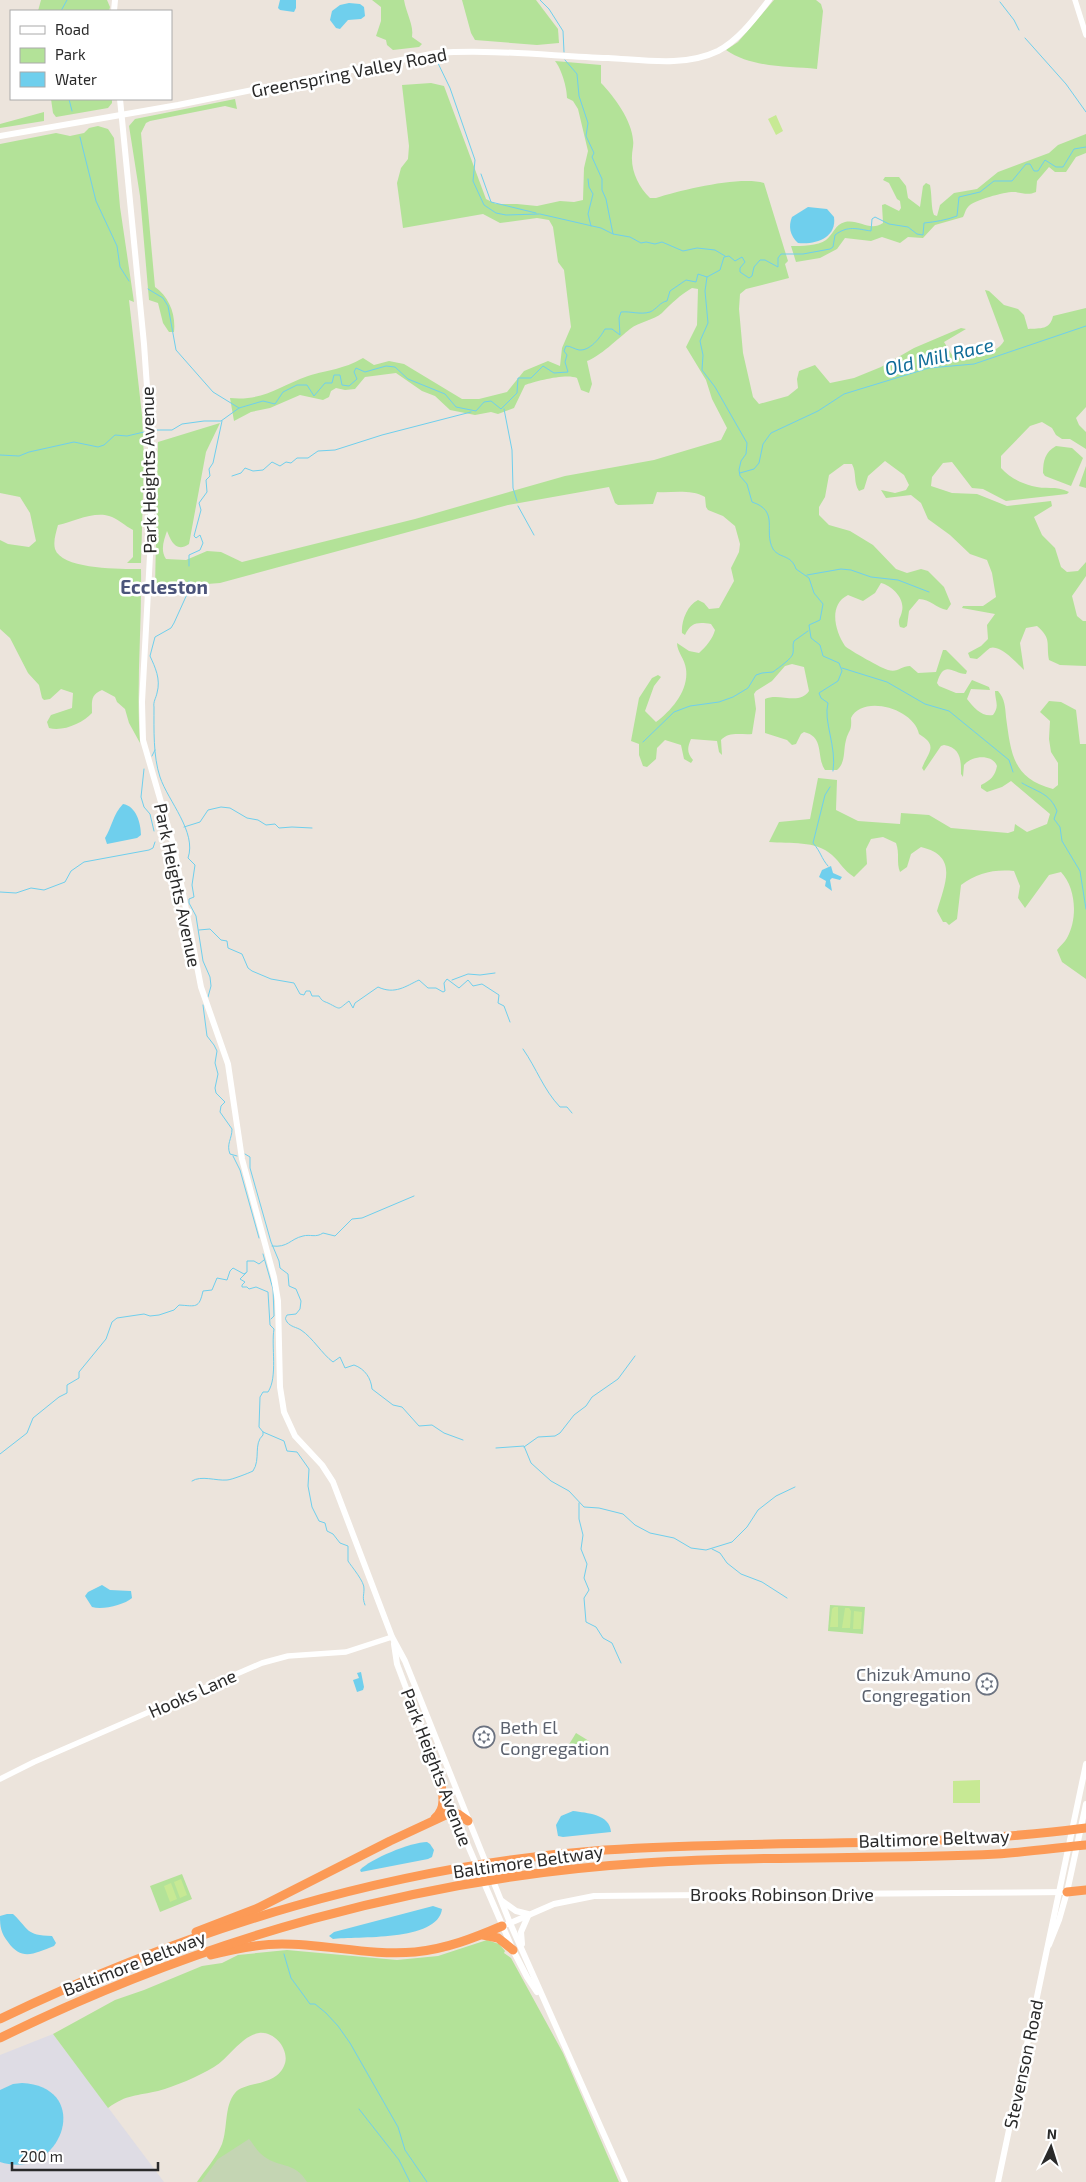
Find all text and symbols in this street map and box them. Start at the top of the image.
legend [10,10,172,100]
text: Road [55,20,90,38]
street label: Greenspring Valley Road [249,42,449,102]
text: Park [55,45,86,63]
text: Water [55,70,97,88]
water label: Old Mill Race [882,332,996,380]
street label: Park Heights Avenue [136,386,160,554]
district label: Eccleston [120,575,208,598]
street label: Park Heights Avenue [150,801,206,969]
place label: Chizuk Amuno Congregation [856,1663,971,1706]
street label: Hooks Lane [145,1664,239,1722]
synagogue icon: Chizuk Amuno Congregation [975,1672,999,1696]
street label: Park Heights Avenue [397,1685,477,1849]
place label: Beth El Congregation [500,1716,609,1759]
synagogue icon: Beth El Congregation [472,1725,496,1749]
street label: Baltimore Beltway [858,1824,1010,1852]
street label: Baltimore Beltway [452,1840,605,1882]
street label: Brooks Robinson Drive [690,1883,874,1905]
street label: Baltimore Beltway [59,1925,209,2000]
street label: Stevenson Road [999,1997,1047,2131]
north arrow [1026,2122,1076,2172]
text: N [1046,2125,1058,2142]
scale bar [12,2140,159,2172]
text: 200 m [20,2147,63,2165]

